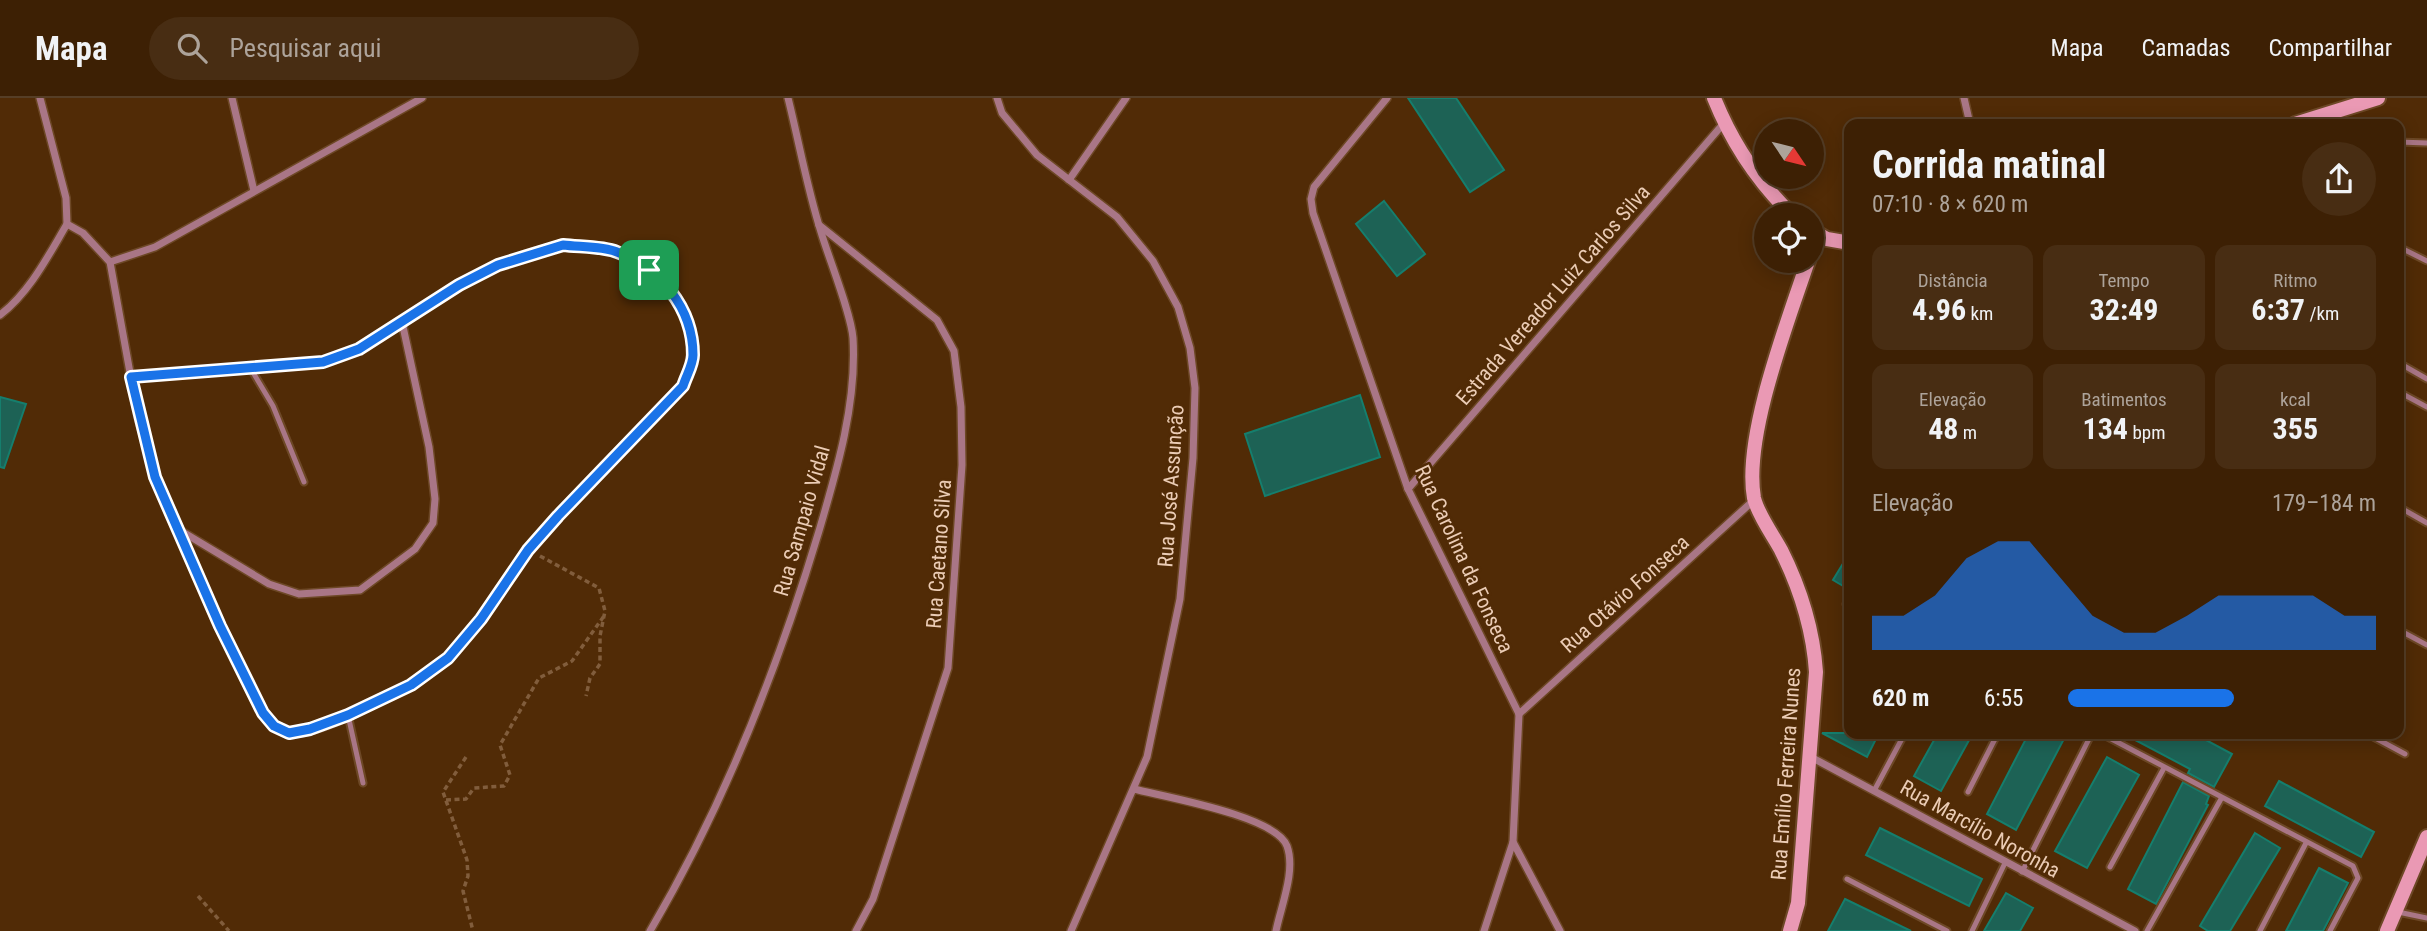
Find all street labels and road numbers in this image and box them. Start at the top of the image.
street label: Estrada Vereador Luiz Carlos Silva [1451,180,1655,410]
street label: Rua José Assunção [1153,404,1189,568]
street label: Rua Sampaio Vidal [769,443,835,599]
street label: Rua Carolina da Fonseca [1410,461,1518,657]
street label: Rua Caetano Silva [922,479,956,629]
street label: Rua Otávio Fonseca [1556,530,1694,658]
street label: Rua Emílio Ferreira Nunes [1767,667,1805,881]
street label: Rua Marcílio Noronha [1896,775,2064,883]

